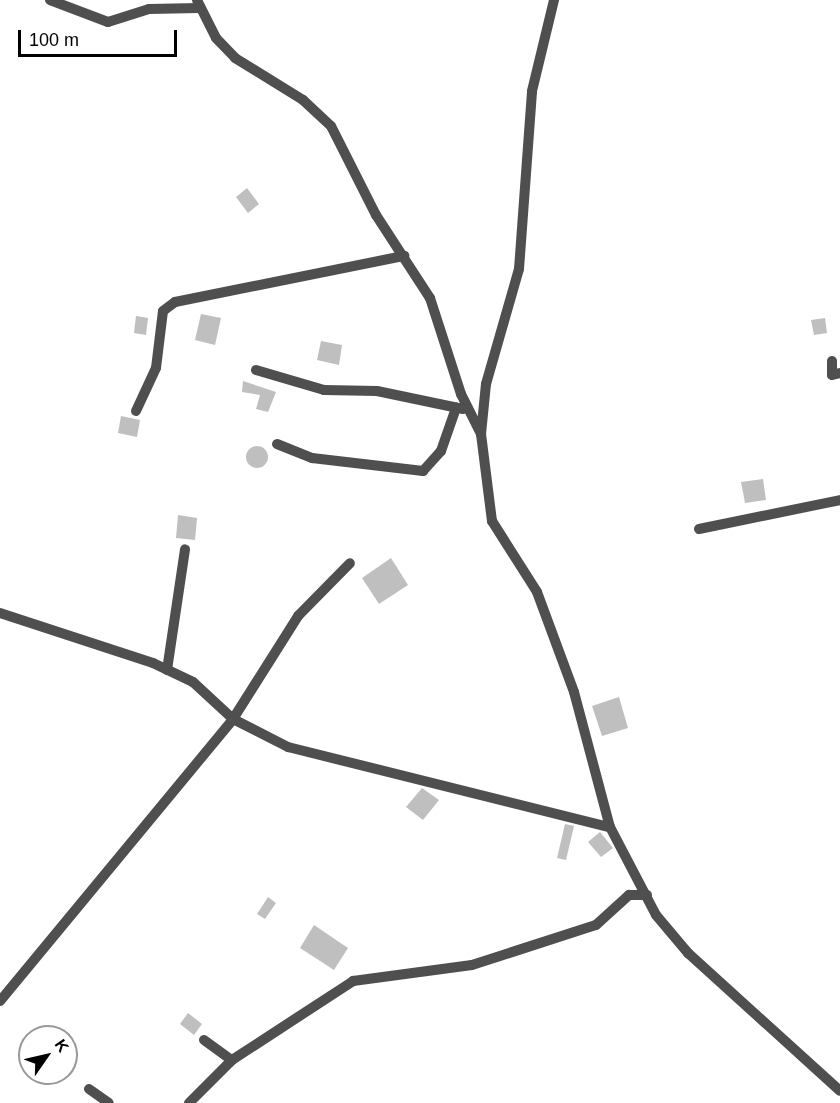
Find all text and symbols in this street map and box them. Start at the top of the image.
scale bar [21,18,180,56]
text: 100 m [29,30,79,50]
north arrow [18,1025,78,1085]
text: K [51,1036,72,1055]

